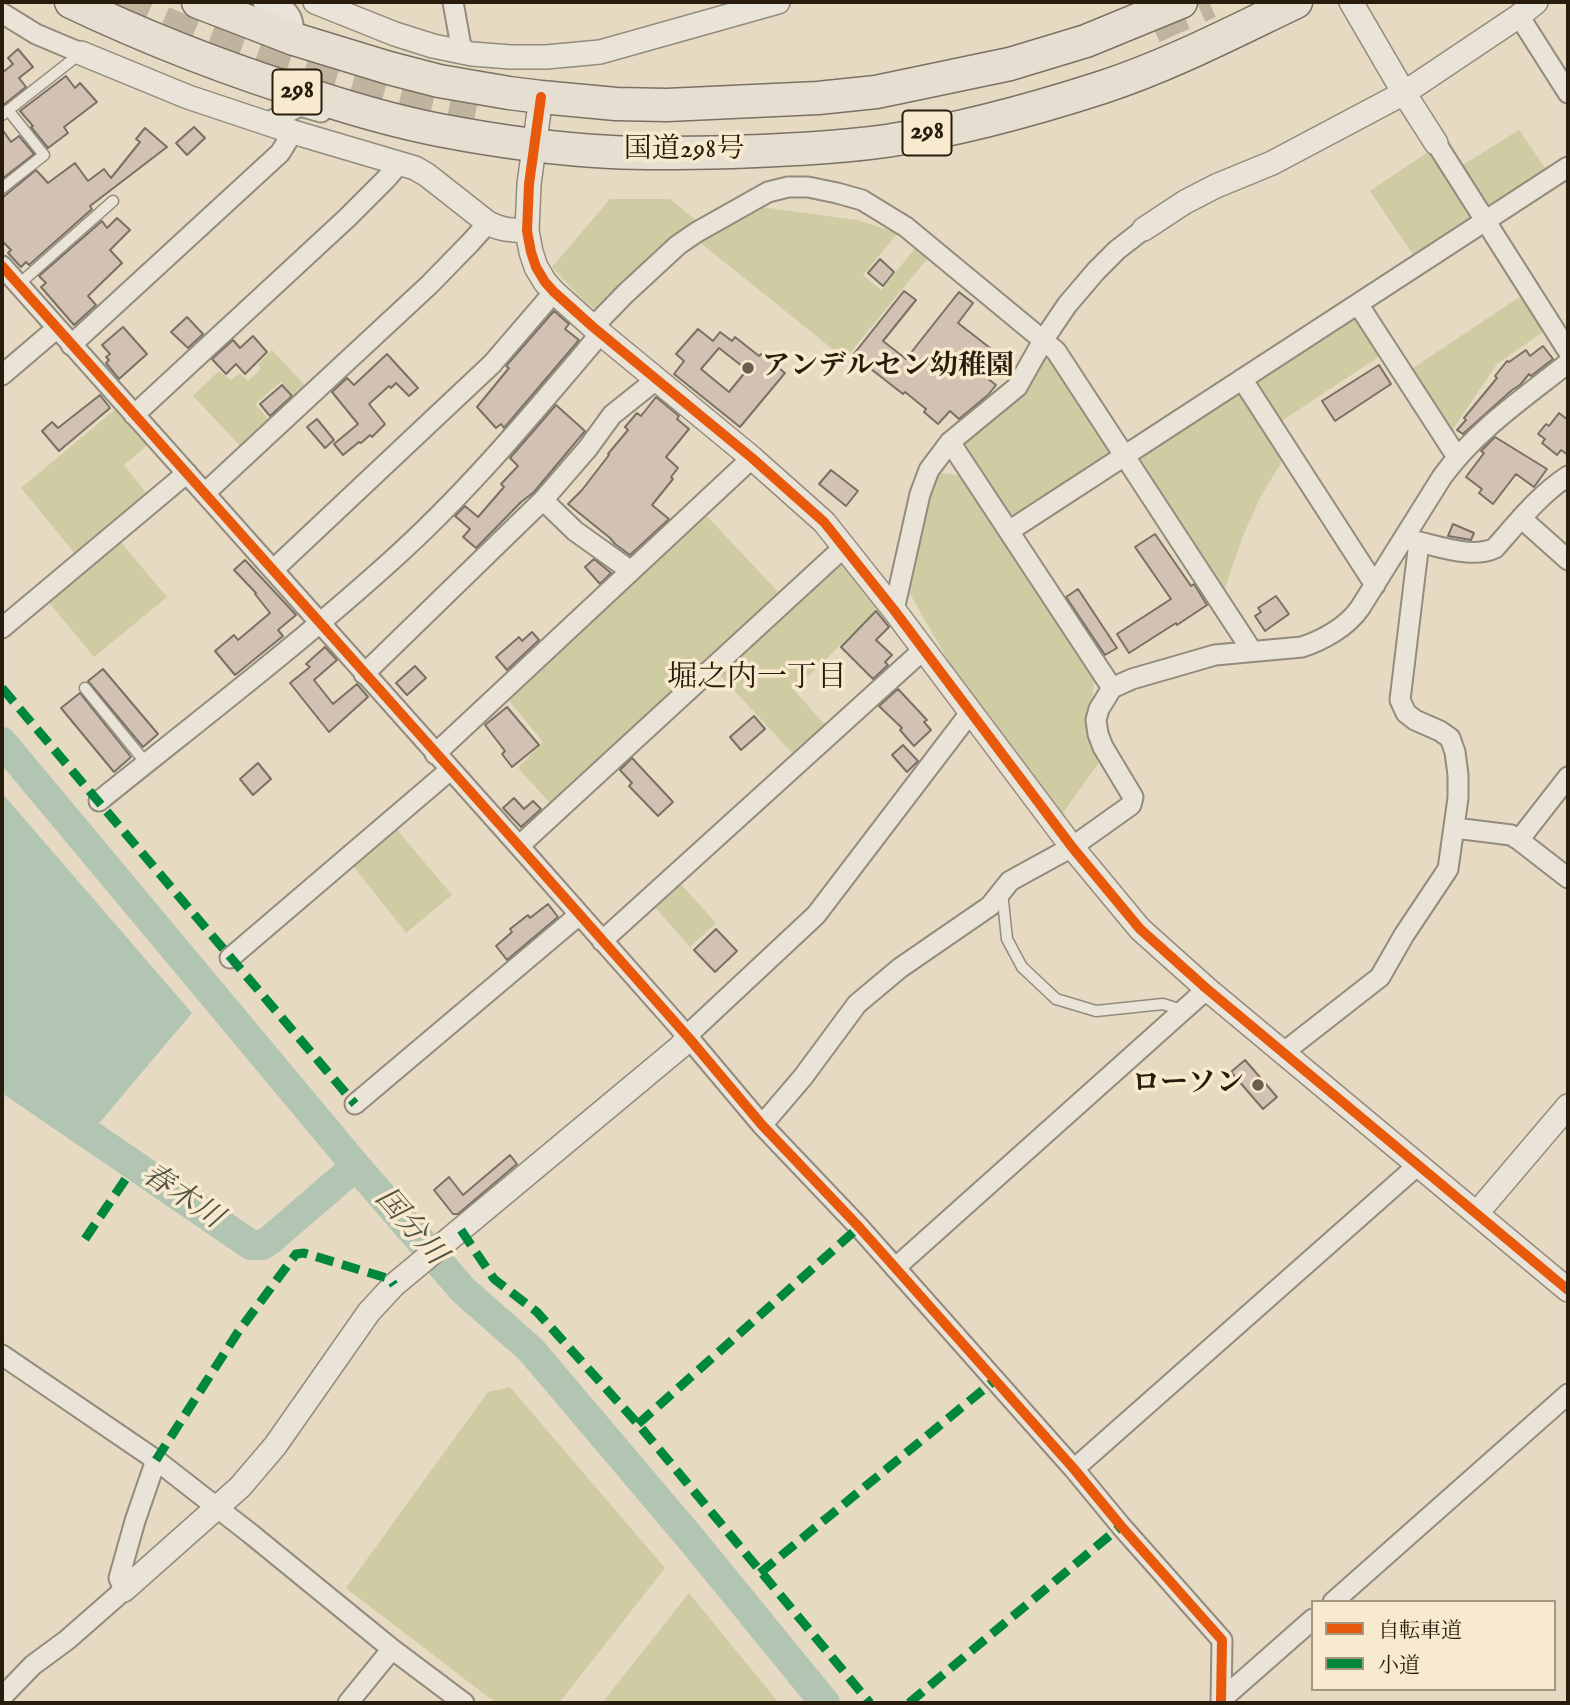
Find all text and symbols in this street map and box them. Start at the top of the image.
road number: 298 [272,69,322,114]
road number: 298 [902,110,951,156]
street label: 国道298号 [624,134,744,168]
place label: アンデルセン幼稚園 [762,351,1014,385]
marker: アンデルセン幼稚園 [740,360,756,376]
district label: 堀之内一丁目 [667,662,847,698]
place label: ローソン [1132,1068,1244,1102]
marker: ローソン [1250,1077,1266,1093]
water label: 春木川 [134,1158,228,1238]
water label: 国分川 [366,1182,452,1274]
legend [1311,1600,1556,1691]
text: 自転車道 [1378,1618,1462,1645]
text: 小道 [1378,1653,1420,1680]

